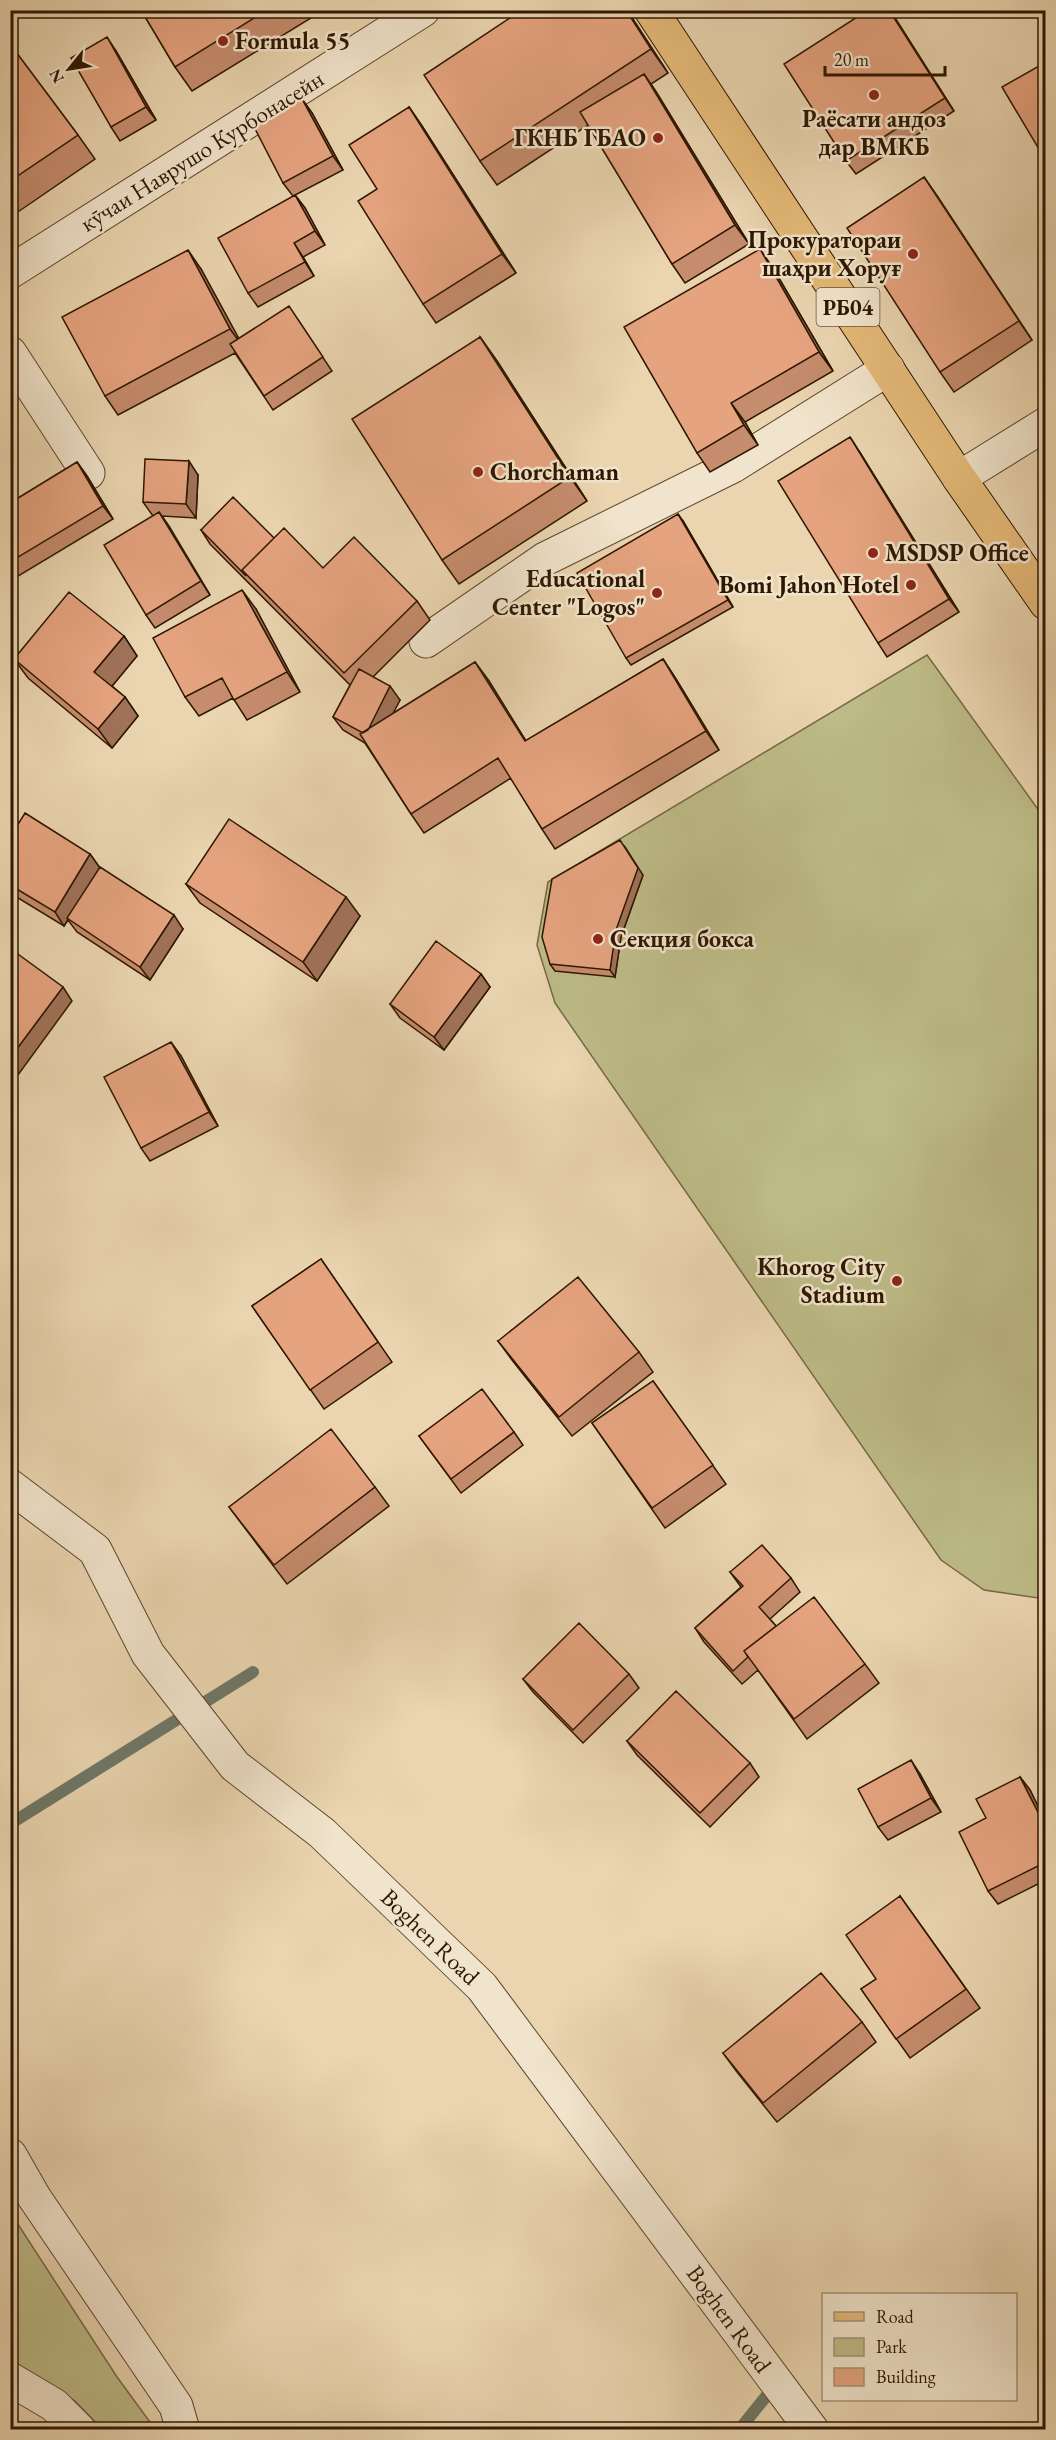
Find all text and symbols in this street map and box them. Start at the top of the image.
place label: Formula 55 [235,25,350,56]
marker: Formula 55 [216,34,230,48]
north arrow [39,39,99,99]
scale bar [825,39,945,77]
text: 20 m [834,48,869,71]
street label: кӯчаи Наврушо Курбонасейн [74,63,329,238]
text: N [44,65,69,87]
marker: Раёсати андоз дар ВМКБ [867,88,881,102]
place label: Раёсати андоз дар ВМКБ [802,103,946,162]
place label: ГКНБ ГБАО [514,122,646,153]
marker: ГКНБ ГБАО [651,131,665,145]
place label: Прокуратораи шаҳри Хоруғ [748,224,901,284]
marker: Прокуратораи шаҳри Хоруғ [906,247,920,261]
road number: РБ04 [816,288,880,326]
place label: Chorchaman [490,456,620,487]
marker: Chorchaman [471,465,485,479]
place label: MSDSP Office [885,537,1029,568]
marker: MSDSP Office [866,546,880,560]
place label: Educational Center "Logos" [492,563,645,623]
place label: Bomi Jahon Hotel [719,569,899,600]
marker: Bomi Jahon Hotel [904,578,918,592]
marker: Educational Center "Logos" [650,586,664,600]
place label: Секция бокса [610,923,754,954]
marker: Секция бокса [591,932,605,946]
place label: Khorog City Stadium [757,1251,885,1310]
marker: Khorog City Stadium [890,1274,904,1288]
street label: Boghen Road [374,1882,487,1992]
street label: Boghen Road [680,2259,779,2379]
legend [822,2293,1017,2401]
text: Road [876,2305,915,2328]
text: Park [876,2335,907,2358]
text: Building [876,2365,936,2388]

